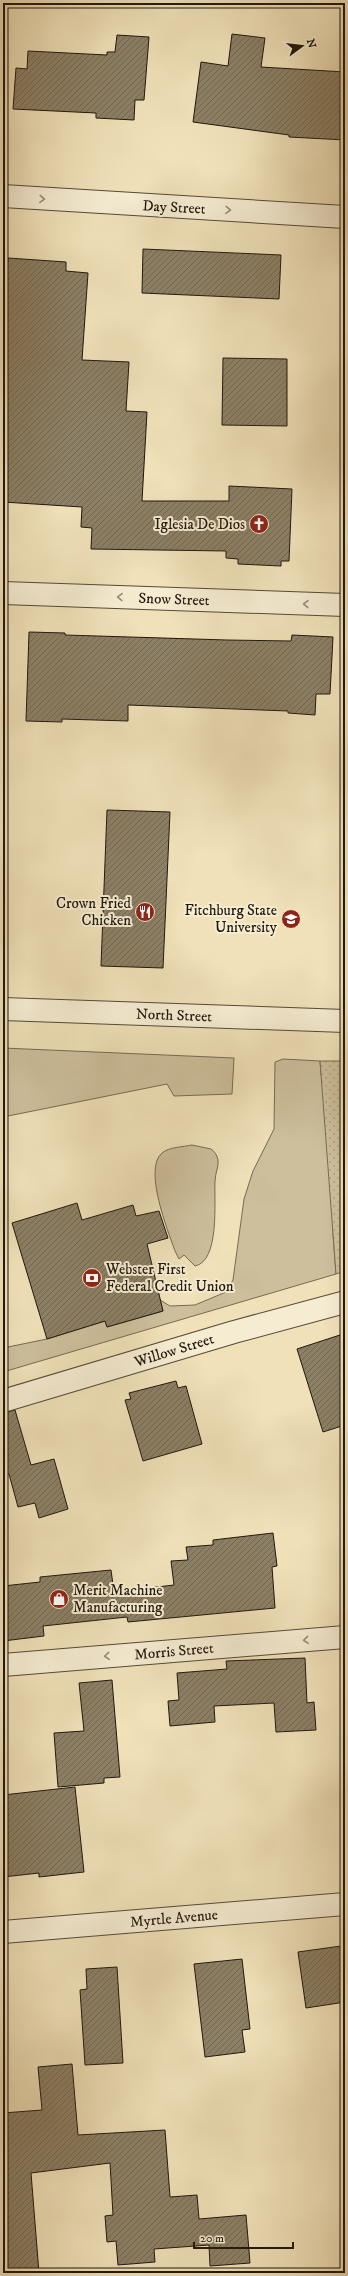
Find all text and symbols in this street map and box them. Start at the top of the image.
north arrow [282,26,322,66]
text: N [303,37,319,50]
one-way arrow [39,194,45,203]
street label: Day Street [142,196,206,219]
one-way arrow [225,205,231,214]
church icon: Iglesia De Dios [248,513,270,535]
place label: Iglesia De Dios [154,515,245,534]
street label: Snow Street [138,589,210,610]
one-way arrow [117,593,123,601]
one-way arrow [303,600,309,608]
place label: Crown Fried Chicken [56,894,132,930]
restaurant icon: Crown Fried Chicken [134,901,156,923]
place label: Fitchburg State University [184,901,278,937]
school or university icon: Fitchburg State University [280,908,302,930]
street label: North Street [136,1005,213,1026]
place label: Webster First Federal Credit Union [105,1260,234,1296]
bank icon: Webster First Federal Credit Union [81,1267,103,1289]
street label: Willow Street [131,1329,216,1372]
place label: Merit Machine Manufacturing [73,1581,163,1617]
shop icon: Merit Machine Manufacturing [48,1588,70,1610]
one-way arrow [303,1635,309,1644]
street label: Morris Street [134,1639,215,1664]
one-way arrow [104,1652,110,1661]
street label: Myrtle Avenue [129,1905,219,1932]
scale bar [194,2224,293,2250]
text: 20 m [200,2231,224,2246]

